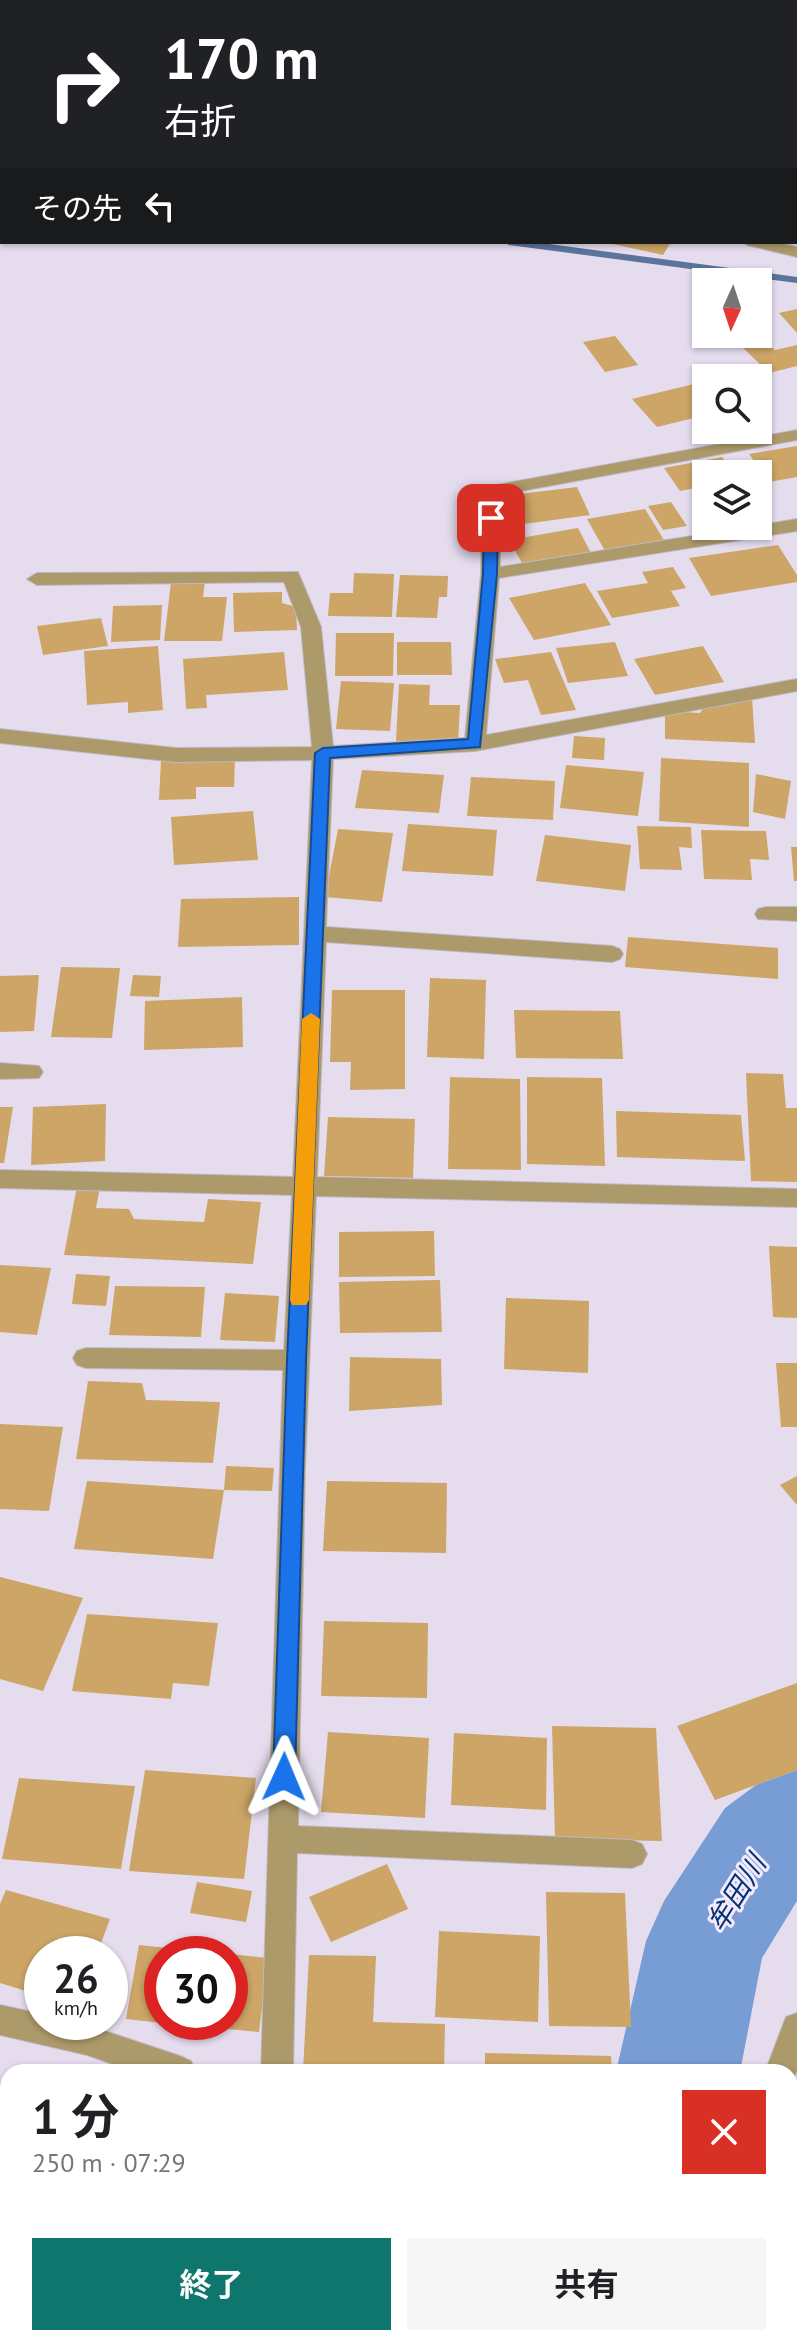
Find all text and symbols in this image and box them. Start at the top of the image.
text: 170 m [164,22,319,94]
icon: right [32,32,136,136]
text: 右折 [164,97,236,144]
icon: left [138,184,182,228]
text: その先 [32,188,122,227]
north arrow [692,268,772,348]
map controls [692,268,772,540]
button: search [692,364,772,444]
button: layers [692,460,772,540]
pin [457,484,525,552]
icon: arrive [469,496,513,540]
position arrow [242,1735,326,1819]
water label: 牟田川 [698,1845,775,1938]
speed limit sign: 30 [144,1936,248,2040]
text: 26 [53,1952,99,2004]
text: km/h [54,1995,98,2021]
text: 1 分 [32,2085,119,2147]
button: close [682,2090,766,2174]
text: 250 m · 07:29 [32,2146,186,2179]
button: 終了 [32,2238,391,2330]
button: 共有 [407,2238,766,2330]

